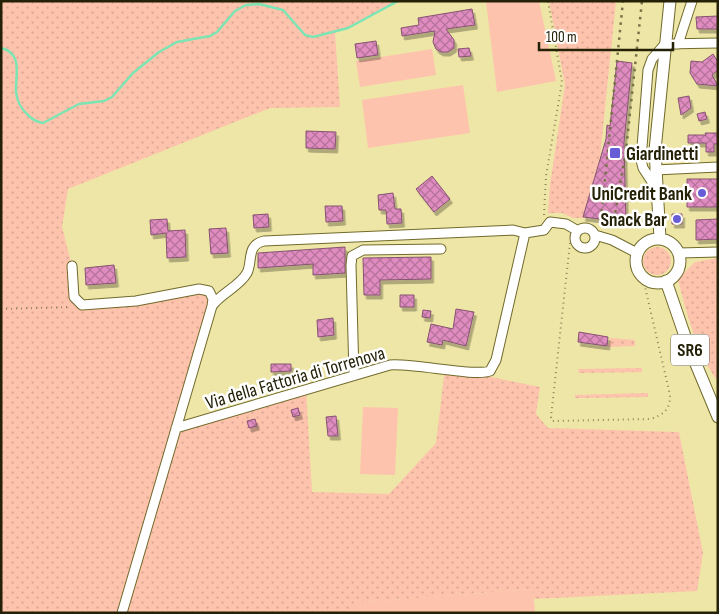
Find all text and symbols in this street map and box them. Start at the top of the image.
scale bar [539,20,673,52]
text: 100 m [546,28,577,47]
place label: Giardinetti [626,143,699,166]
marker: Giardinetti [608,146,622,160]
place label: UniCredit Bank [592,183,692,206]
marker: UniCredit Bank [696,187,708,199]
place label: Snack Bar [600,209,667,232]
marker: Snack Bar [671,213,683,225]
road number: SR6 [671,334,709,366]
street label: Via della Fattoria di Torrenova [203,342,388,415]

